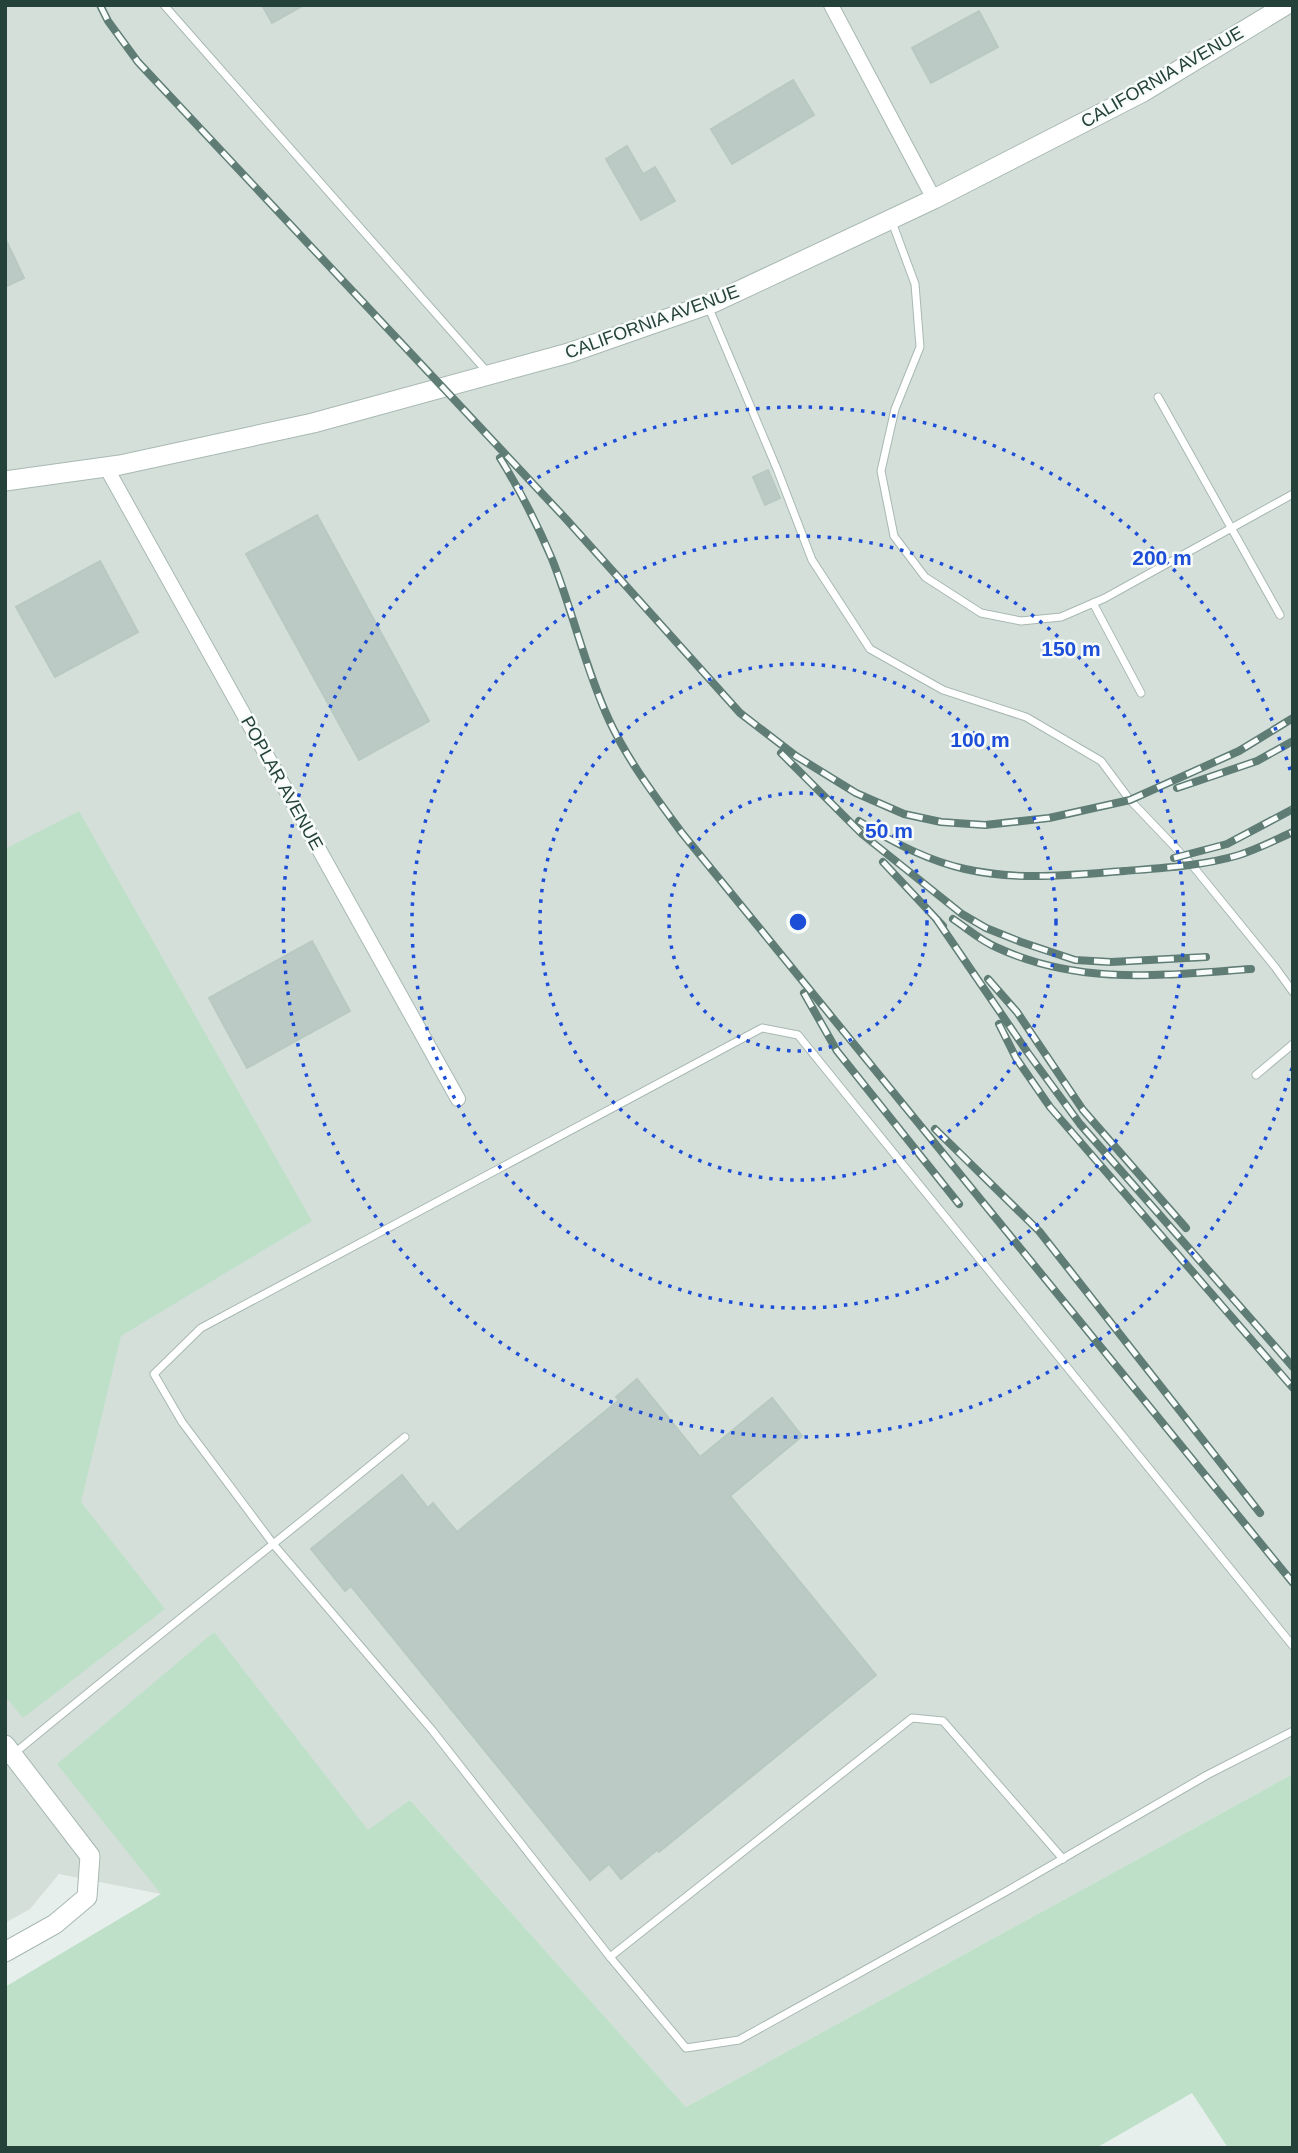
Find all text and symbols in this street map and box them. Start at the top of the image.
street label: CALIFORNIA AVENUE [1077,22,1247,132]
street label: CALIFORNIA AVENUE [562,281,742,363]
text: 200 m [1132,546,1192,569]
text: 150 m [1041,637,1101,660]
street label: POPLAR AVENUE [237,713,327,853]
text: 100 m [950,728,1010,751]
text: 50 m [865,819,913,842]
centre of rings [786,910,810,934]

